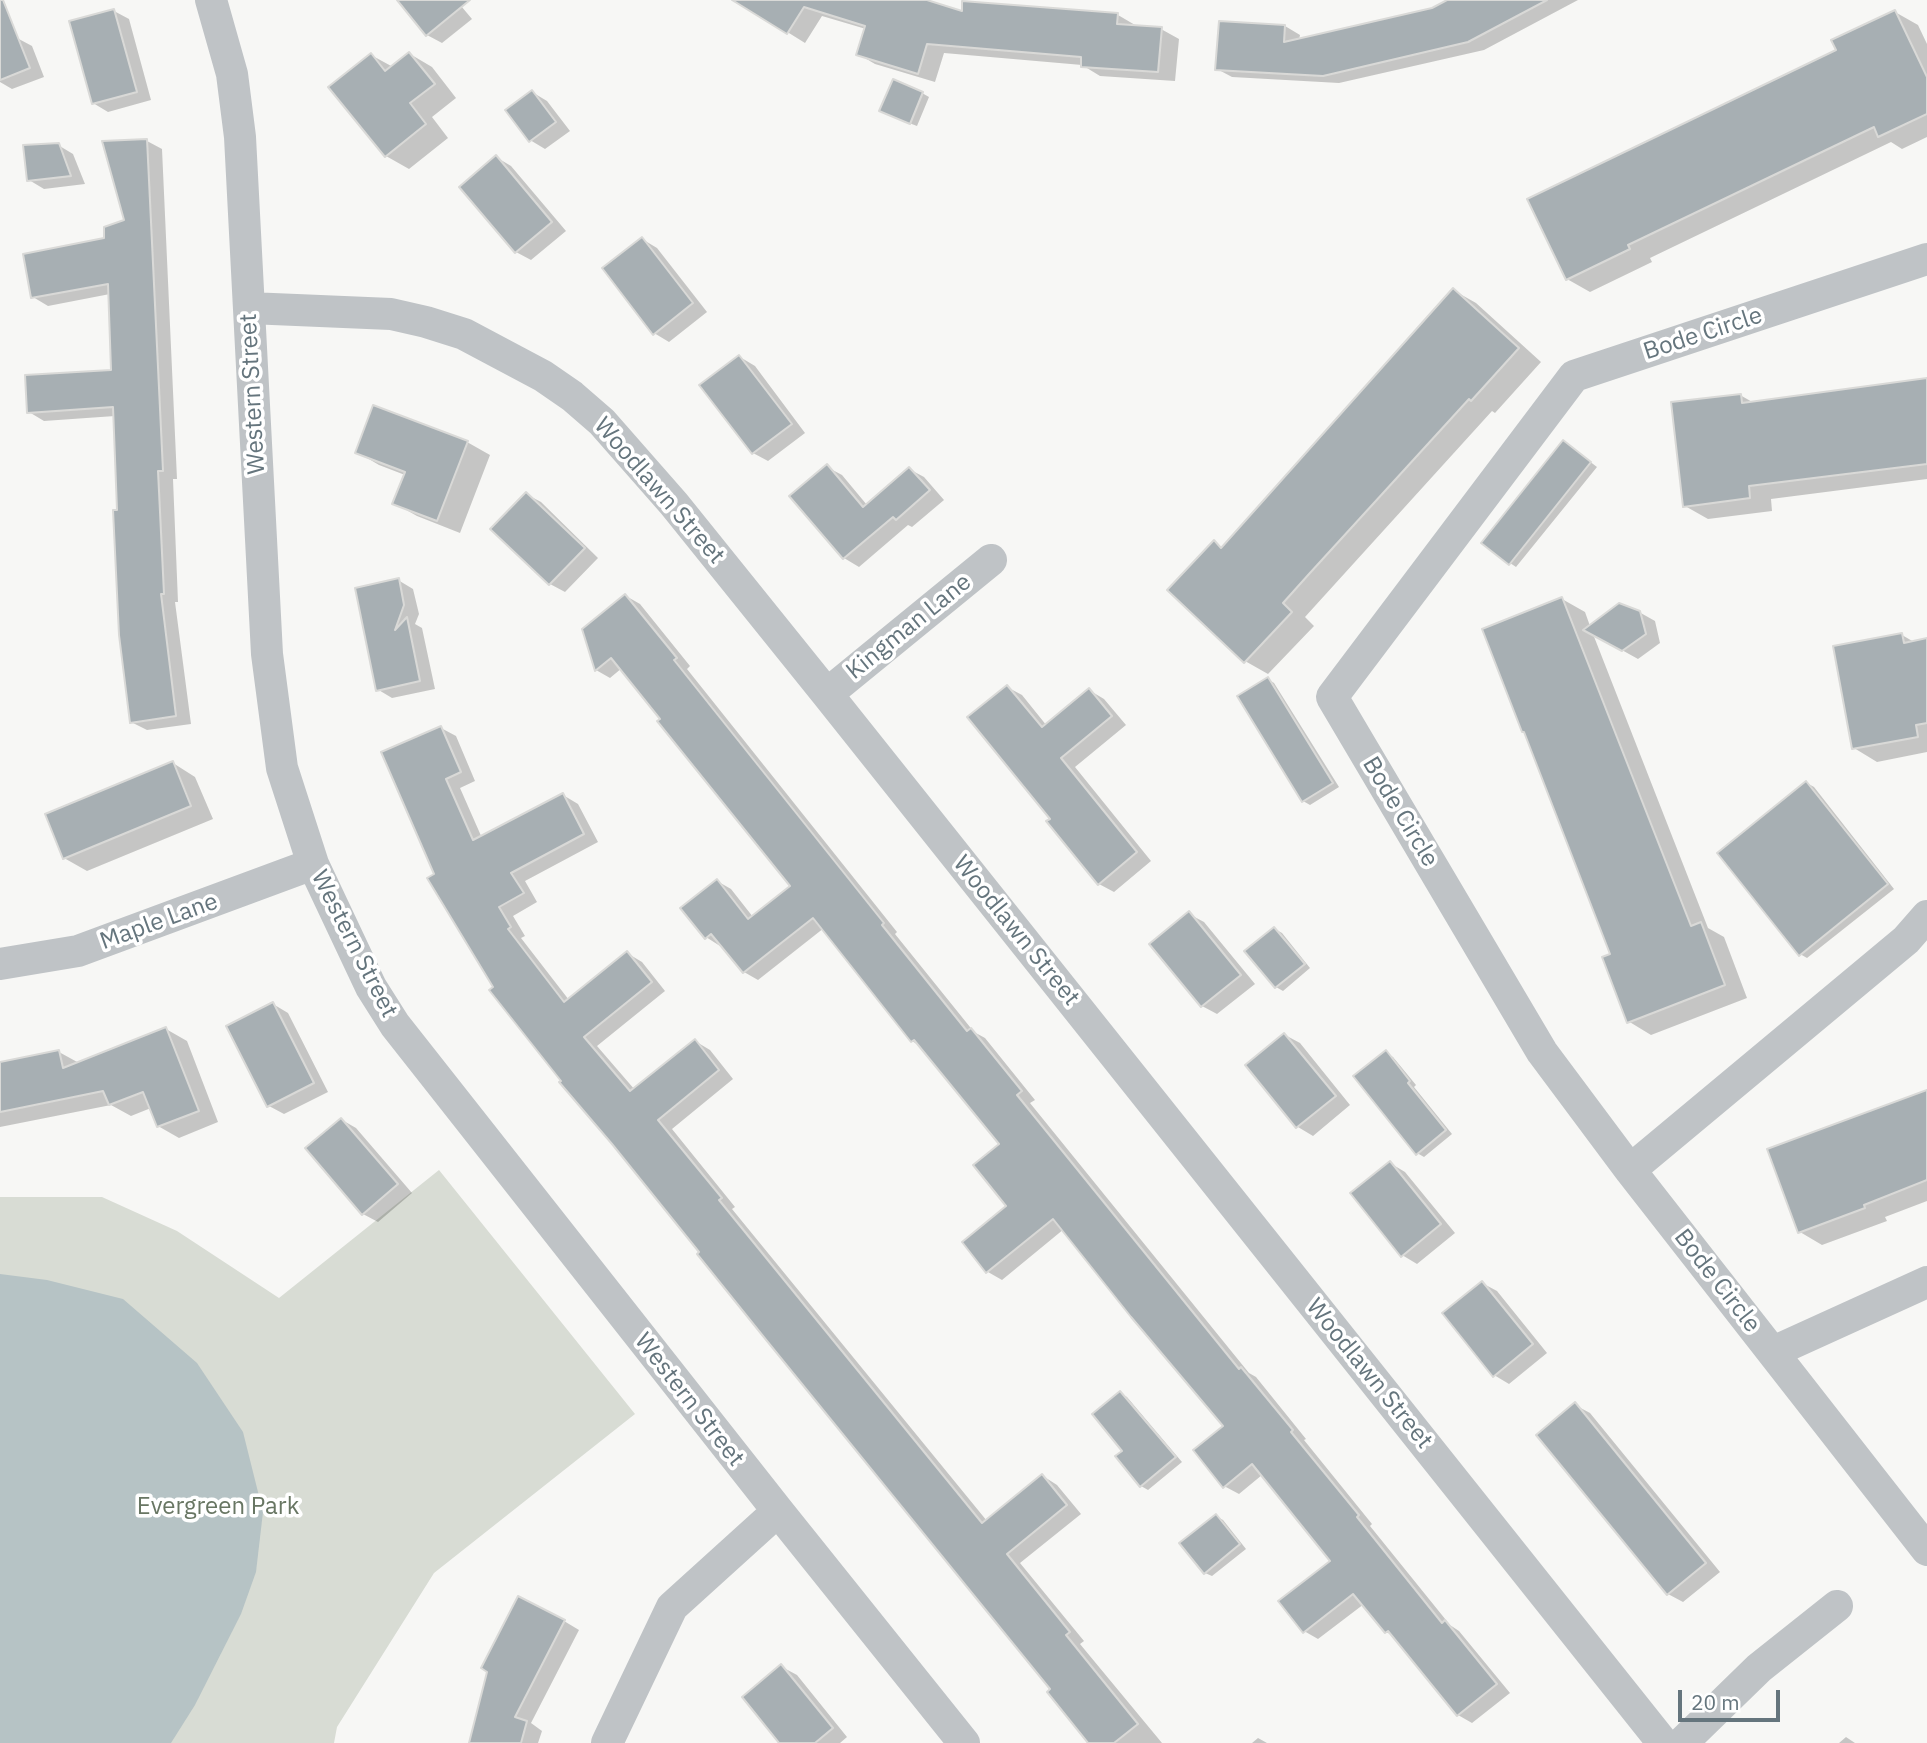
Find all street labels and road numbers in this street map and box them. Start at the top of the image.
street label: Bode Circle [1640,301,1766,367]
street label: Western Street [234,313,272,475]
street label: Woodlawn Street [588,412,730,570]
street label: Kingman Lane [841,568,977,686]
street label: Bode Circle [1356,752,1444,872]
street label: Woodlawn Street [947,850,1085,1012]
street label: Western Street [305,866,403,1022]
street label: Maple Lane [96,887,222,957]
street label: Bode Circle [1668,1224,1766,1338]
street label: Woodlawn Street [1300,1293,1438,1455]
street label: Western Street [628,1328,750,1472]

